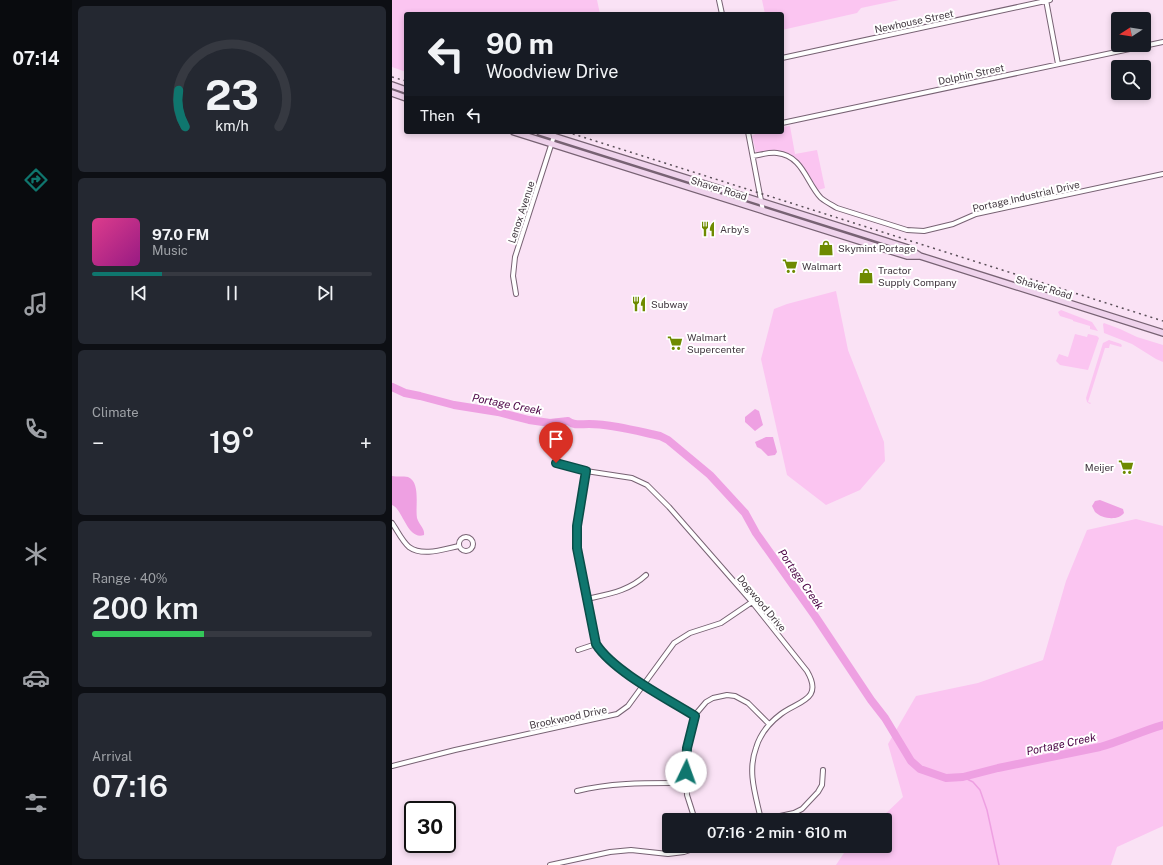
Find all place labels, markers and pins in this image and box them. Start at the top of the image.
restaurant icon: Arby's [699,220,717,238]
place label: Arby's [720,223,749,235]
shop icon: Skymint Portage [817,239,835,257]
place label: Skymint Portage [838,242,916,254]
supermarket icon: Walmart [781,257,799,275]
place label: Walmart [802,260,842,272]
place label: Tractor Supply Company [878,264,957,288]
shop icon: Tractor Supply Company [857,267,875,285]
restaurant icon: Subway [630,295,648,313]
place label: Subway [651,298,689,310]
place label: Walmart Supercenter [687,331,745,355]
supermarket icon: Walmart Supercenter [666,334,684,352]
pin [539,422,573,463]
supermarket icon: Meijer [1117,458,1135,476]
place label: Meijer [1085,461,1114,473]

